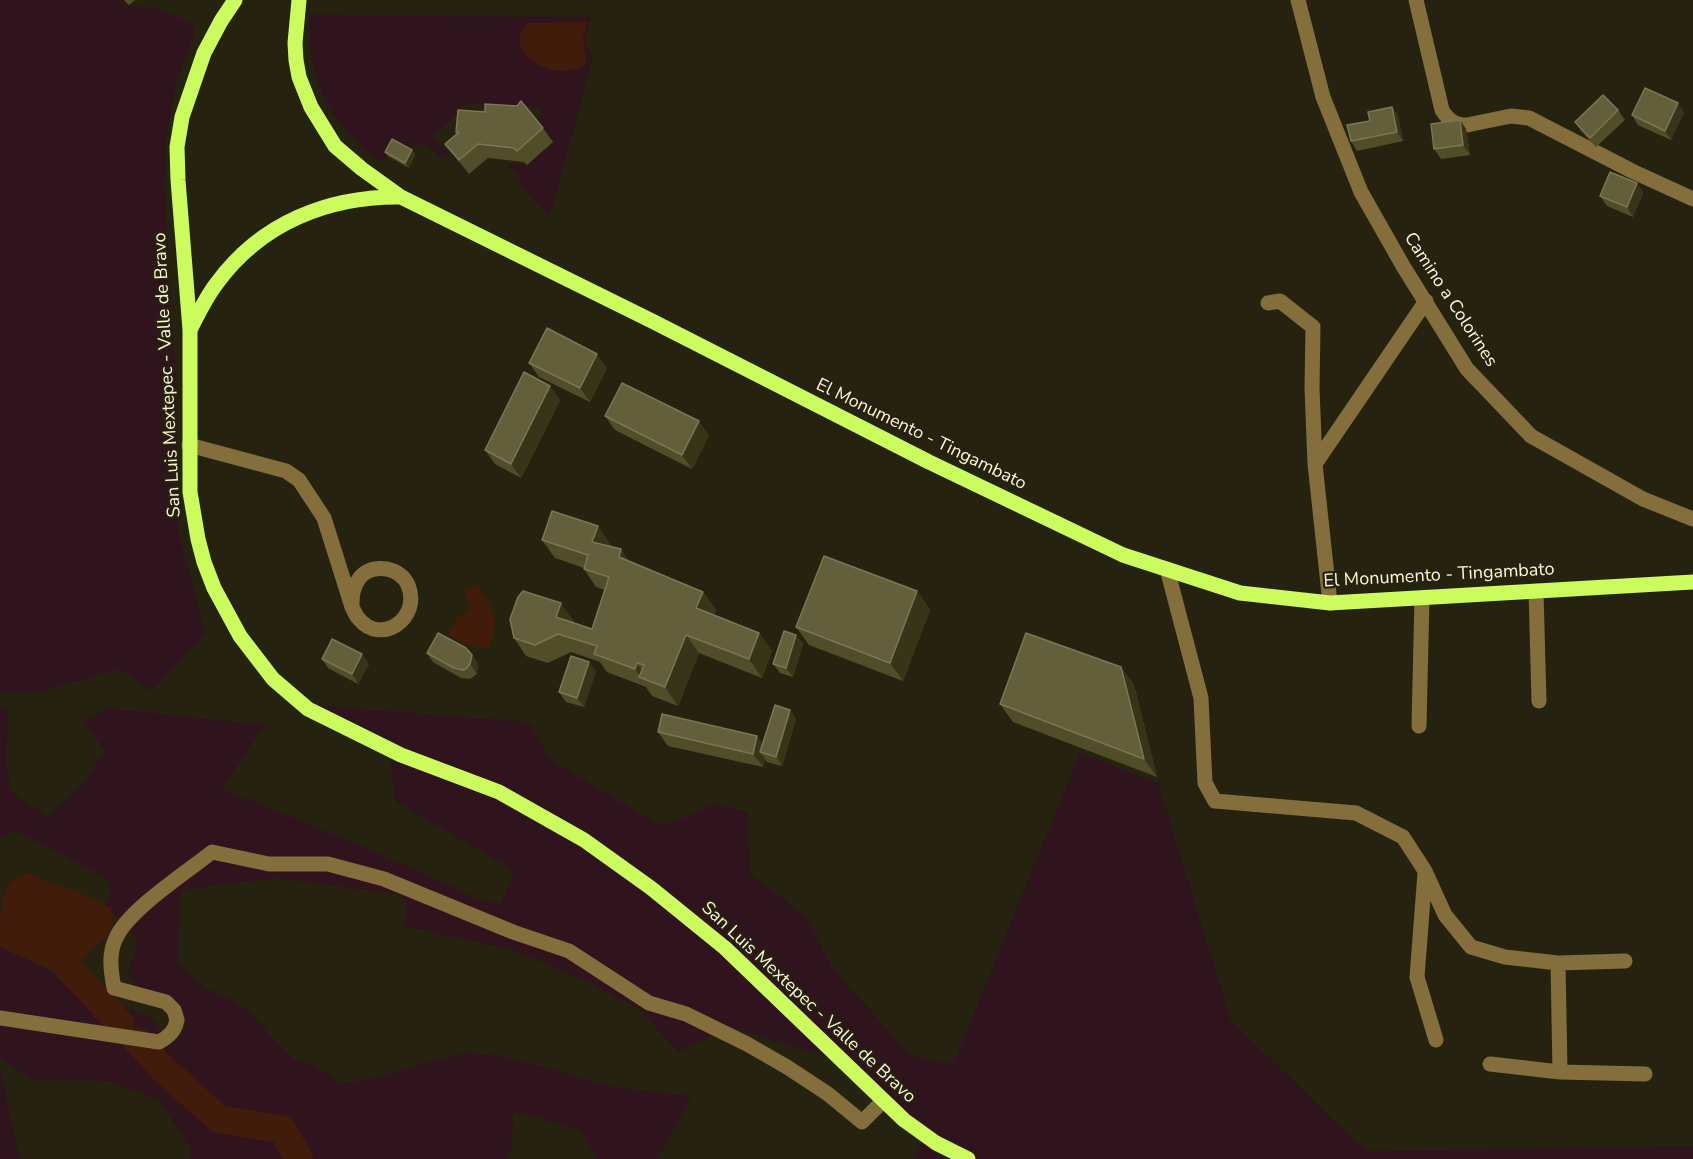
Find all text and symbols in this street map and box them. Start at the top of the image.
street label: Camino a Colorines [1399,229,1501,371]
street label: San Luis Mextepec - Valle de Bravo [150,232,186,518]
street label: El Monumento - Tingambato [812,375,1030,495]
street label: El Monumento - Tingambato [1323,559,1555,593]
street label: San Luis Mextepec - Valle de Bravo [696,898,920,1108]

